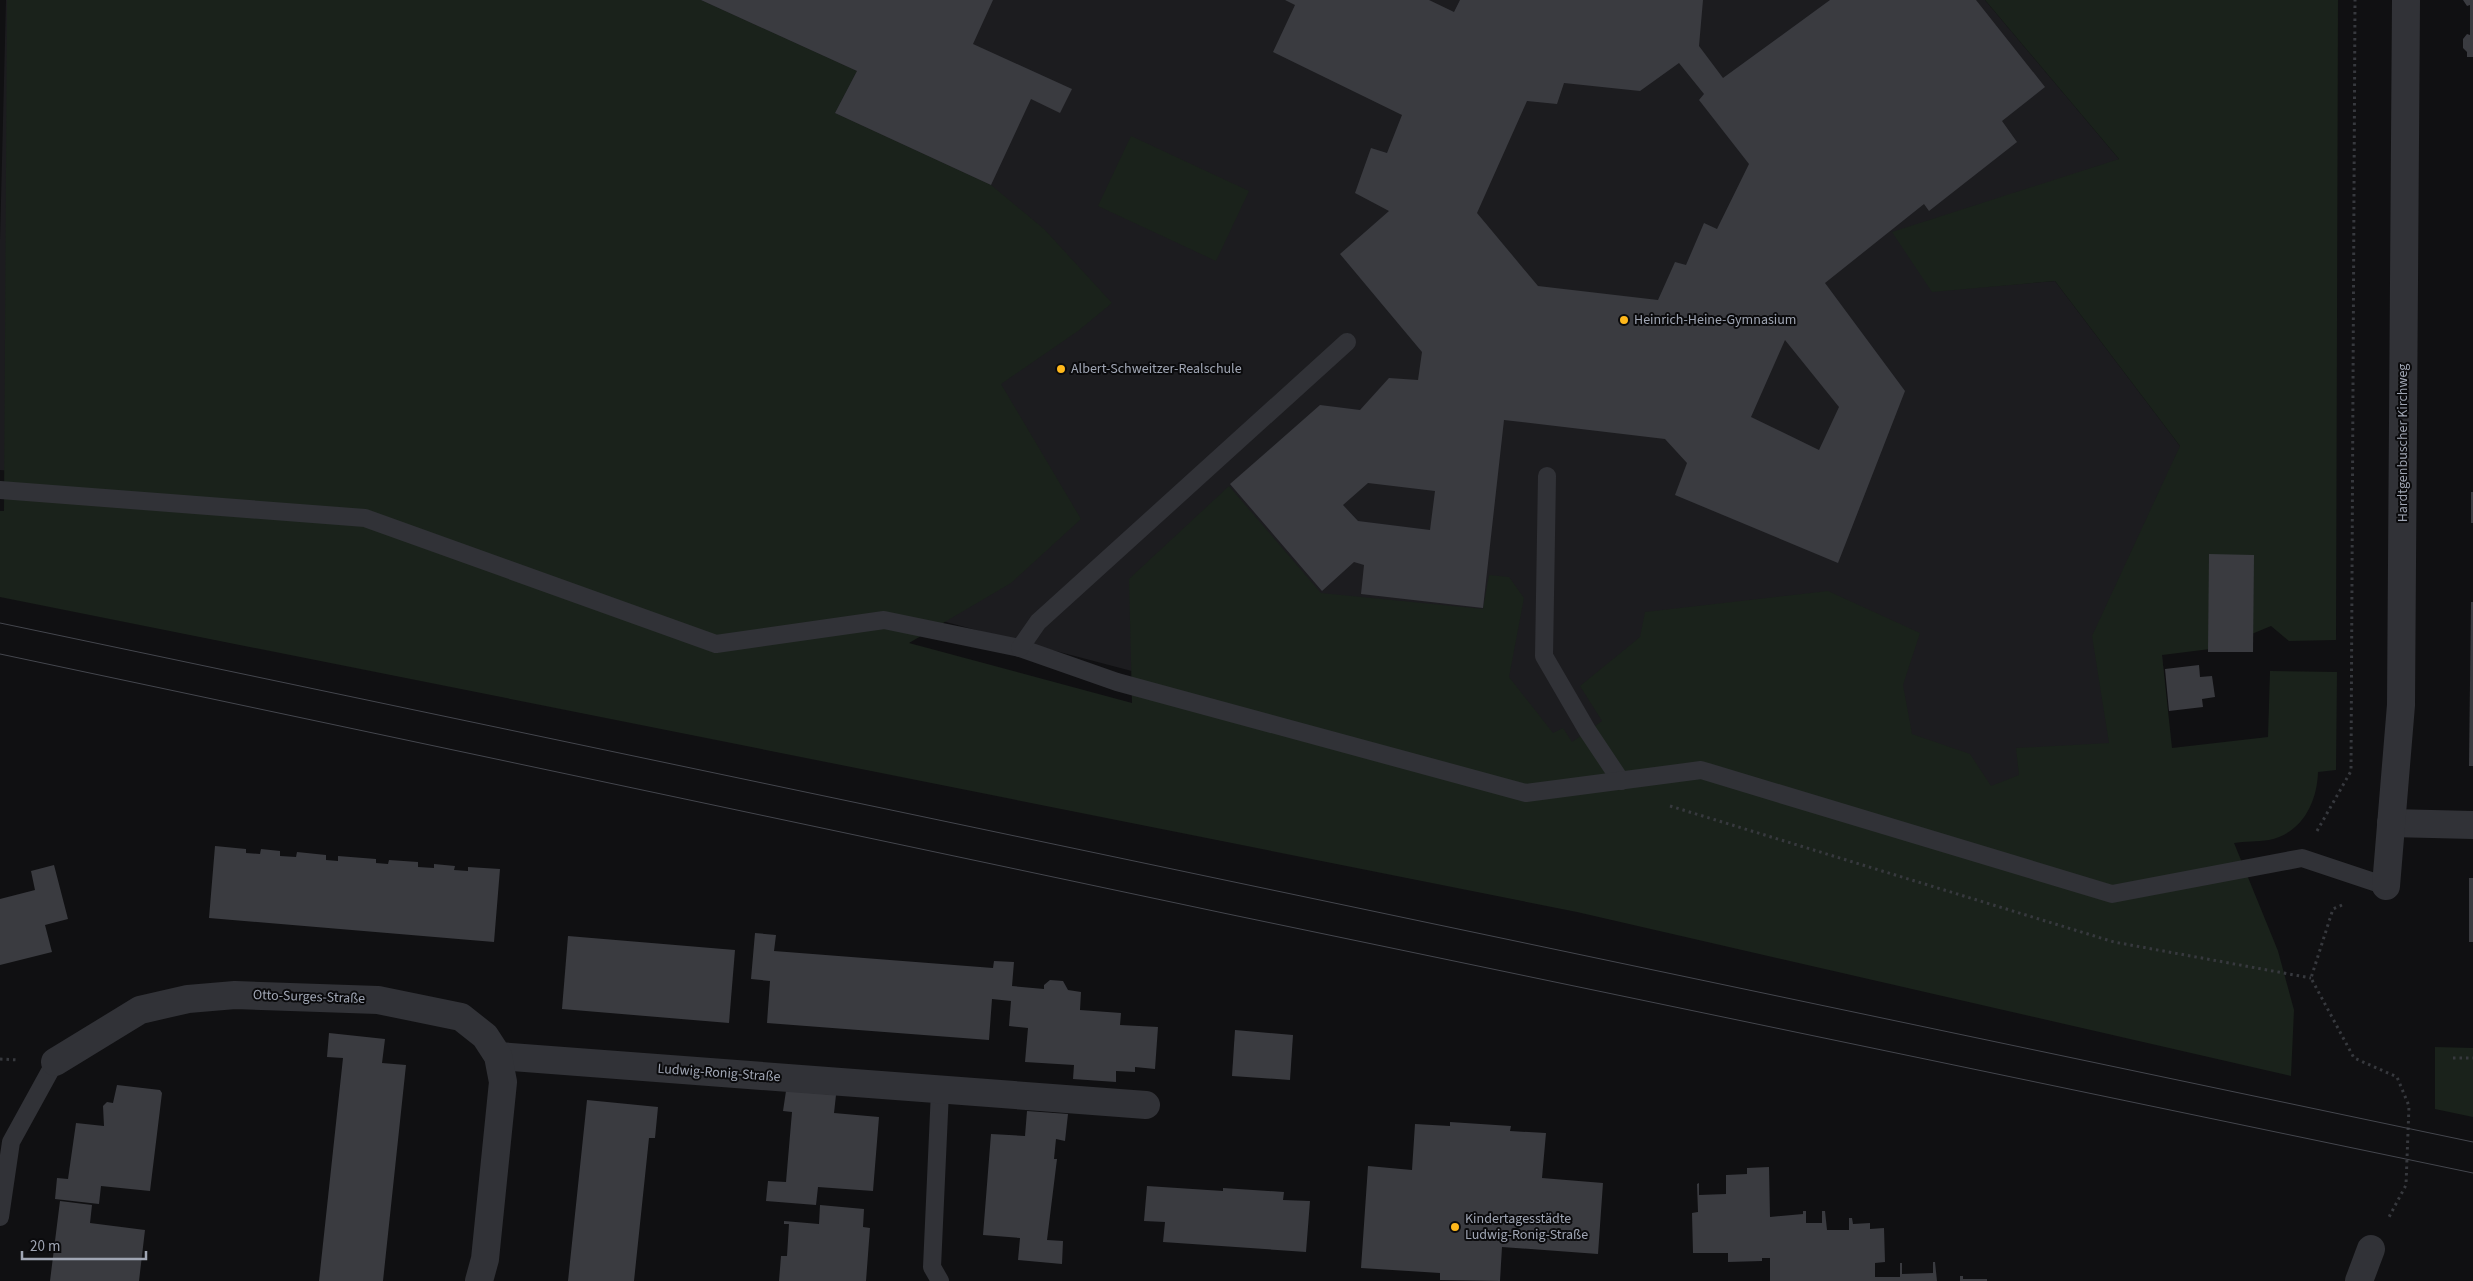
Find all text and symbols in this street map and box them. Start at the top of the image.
place label: Heinrich-Heine-Gymnasium [1634,310,1796,330]
marker: Heinrich-Heine-Gymnasium [1618,314,1630,326]
place label: Albert-Schweitzer-Realschule [1071,359,1242,379]
marker: Albert-Schweitzer-Realschule [1055,363,1067,375]
street label: Hardtgenbuscher Kirchweg [2393,364,2413,522]
street label: Otto-Surges-Straße [253,985,366,1009]
street label: Ludwig-Ronig-Straße [657,1059,781,1087]
place label: Kindertagesstädte Ludwig-Ronig-Straße [1465,1209,1588,1245]
marker: Kindertagesstädte Ludwig-Ronig-Straße [1449,1221,1461,1233]
scale bar [22,1228,146,1260]
text: 20 m [30,1236,60,1257]

